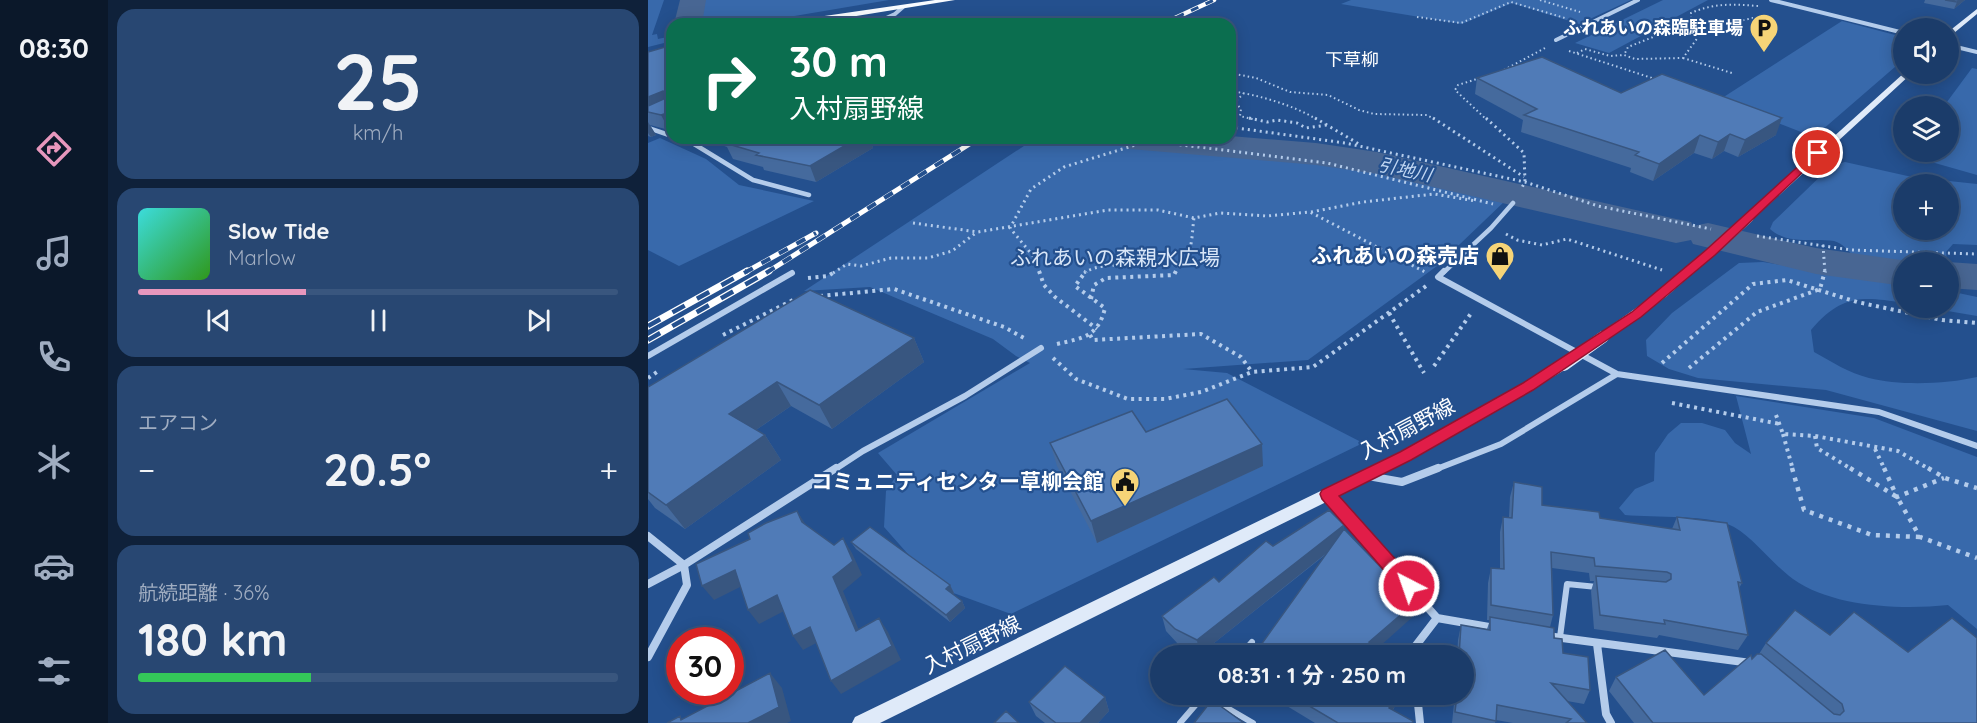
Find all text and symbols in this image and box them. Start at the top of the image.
parking icon: ふれあいの森臨駐車場 [1748,12,1780,54]
place label: ふれあいの森臨駐車場 [1563,16,1743,39]
map controls [1893,18,1959,318]
button: sound [1893,18,1959,84]
text: 08:30 [19,31,89,65]
text: 25 [333,32,423,130]
text: 30 m [789,35,888,88]
icon: right [690,42,768,120]
district label: 下草柳 [1325,48,1379,71]
text: 入村扇野線 [789,91,924,125]
button: layers [1893,96,1959,162]
text: km/h [353,120,403,145]
pin [1792,127,1843,178]
icon: directions [33,128,75,170]
icon: arrive [1801,136,1834,169]
water label: 引地川 [1376,153,1436,187]
button: + [1893,174,1959,240]
text: Slow Tide [228,217,329,245]
icon: music [33,232,75,274]
shop icon: ふれあいの森売店 [1484,240,1516,282]
place label: ふれあいの森売店 [1311,242,1479,268]
park label: ふれあいの森親水広場 [1010,244,1220,270]
text: Marlow [228,245,296,270]
button: − [1893,252,1959,318]
icon: previous [202,304,235,337]
icon: pause [362,304,395,337]
icon: next [522,304,555,337]
icon: phone [33,336,75,378]
street label: 入村扇野線 [1354,392,1459,464]
text: エアコン [138,410,218,435]
icon: climate [33,441,75,483]
text: 20.5° [323,441,431,497]
text: − [138,449,155,490]
text: + [599,449,618,490]
public building icon: コミュニティセンター草柳会館 [1109,466,1141,508]
place label: コミュニティセンター草柳会館 [811,468,1104,494]
icon: car [33,545,75,587]
position arrow [1377,554,1441,618]
text: 航続距離 · 36% [138,580,270,605]
street label: 入村扇野線 [919,609,1024,679]
text: 180 km [138,611,288,667]
speed limit sign: 30 [666,627,744,705]
icon: filters [33,650,75,692]
text: 08:31 · 1 分 · 250 m [1218,661,1406,689]

